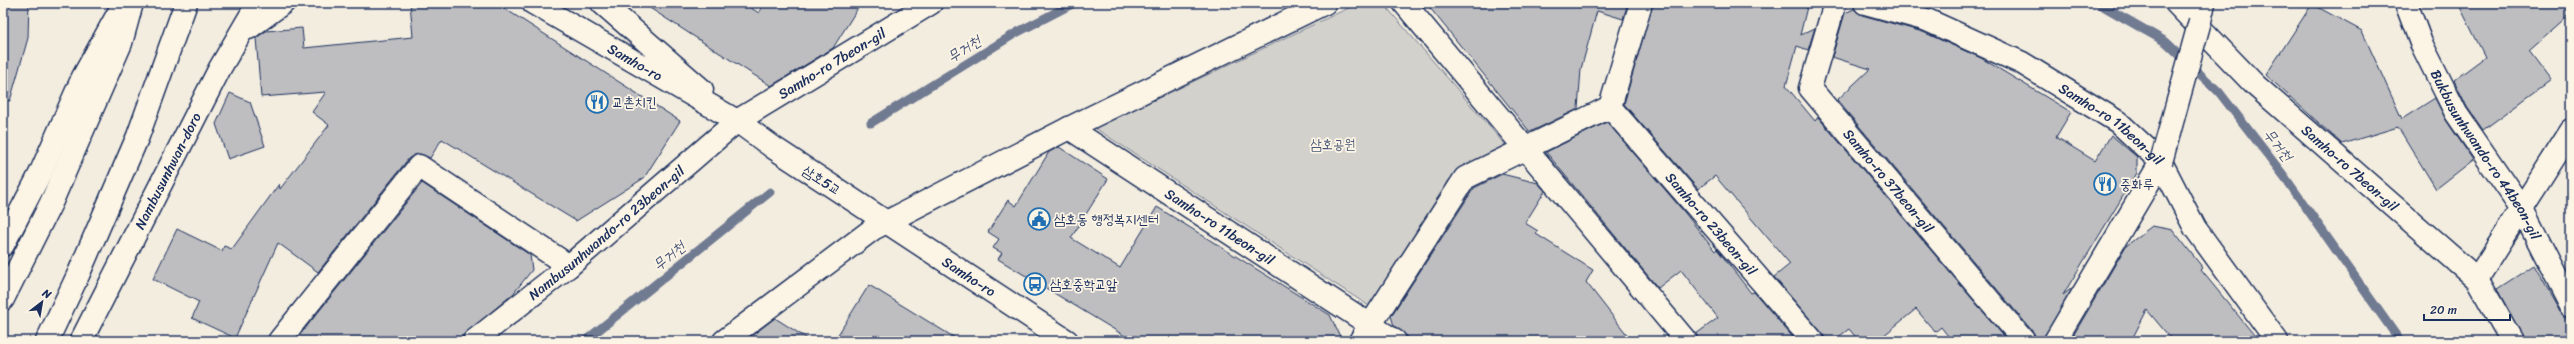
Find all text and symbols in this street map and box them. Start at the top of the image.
street label: Samho-ro 7beon-gil [773,21,892,106]
water label: 무거천 [942,27,988,70]
street label: Samho-ro [603,37,667,88]
street label: Bukbusunhwando-ro 44beon-gil [2423,65,2548,245]
street label: Samho-ro 11beon-gil [2054,76,2170,173]
restaurant icon: 교촌치킨 [584,89,610,115]
place label: 교촌치킨 [612,90,657,115]
street label: Nambusunhwan-doro [128,108,208,234]
street label: Samho-ro 7beon-gil [2295,119,2405,219]
street label: Samho-ro 37beon-gil [1836,123,1940,240]
water label: 무거천 [2257,123,2301,169]
park label: 삼호공원 [1310,132,1356,157]
street label: 삼호5교 [797,158,846,202]
street label: Nambusunhwando-ro 23beon-gil [523,159,691,307]
street label: Samho-ro 23beon-gil [1659,166,1764,282]
restaurant icon: 중화루 [2092,171,2118,197]
place label: 중화루 [2120,172,2154,197]
street label: Samho-ro 11beon-gil [1159,182,1280,273]
public building icon: 삼호동 행정복지센터 [1026,206,1052,232]
place label: 삼호동 행정복지센터 [1054,207,1159,232]
water label: 무거천 [647,233,693,277]
street label: Samho-ro [937,250,1001,304]
bus stop icon: 삼호중학교앞 [1022,271,1048,297]
place label: 삼호중학교앞 [1050,272,1118,297]
north arrow [22,282,62,322]
text: N [38,283,55,304]
scale bar [2424,296,2510,322]
text: 20 m [2430,299,2457,321]

